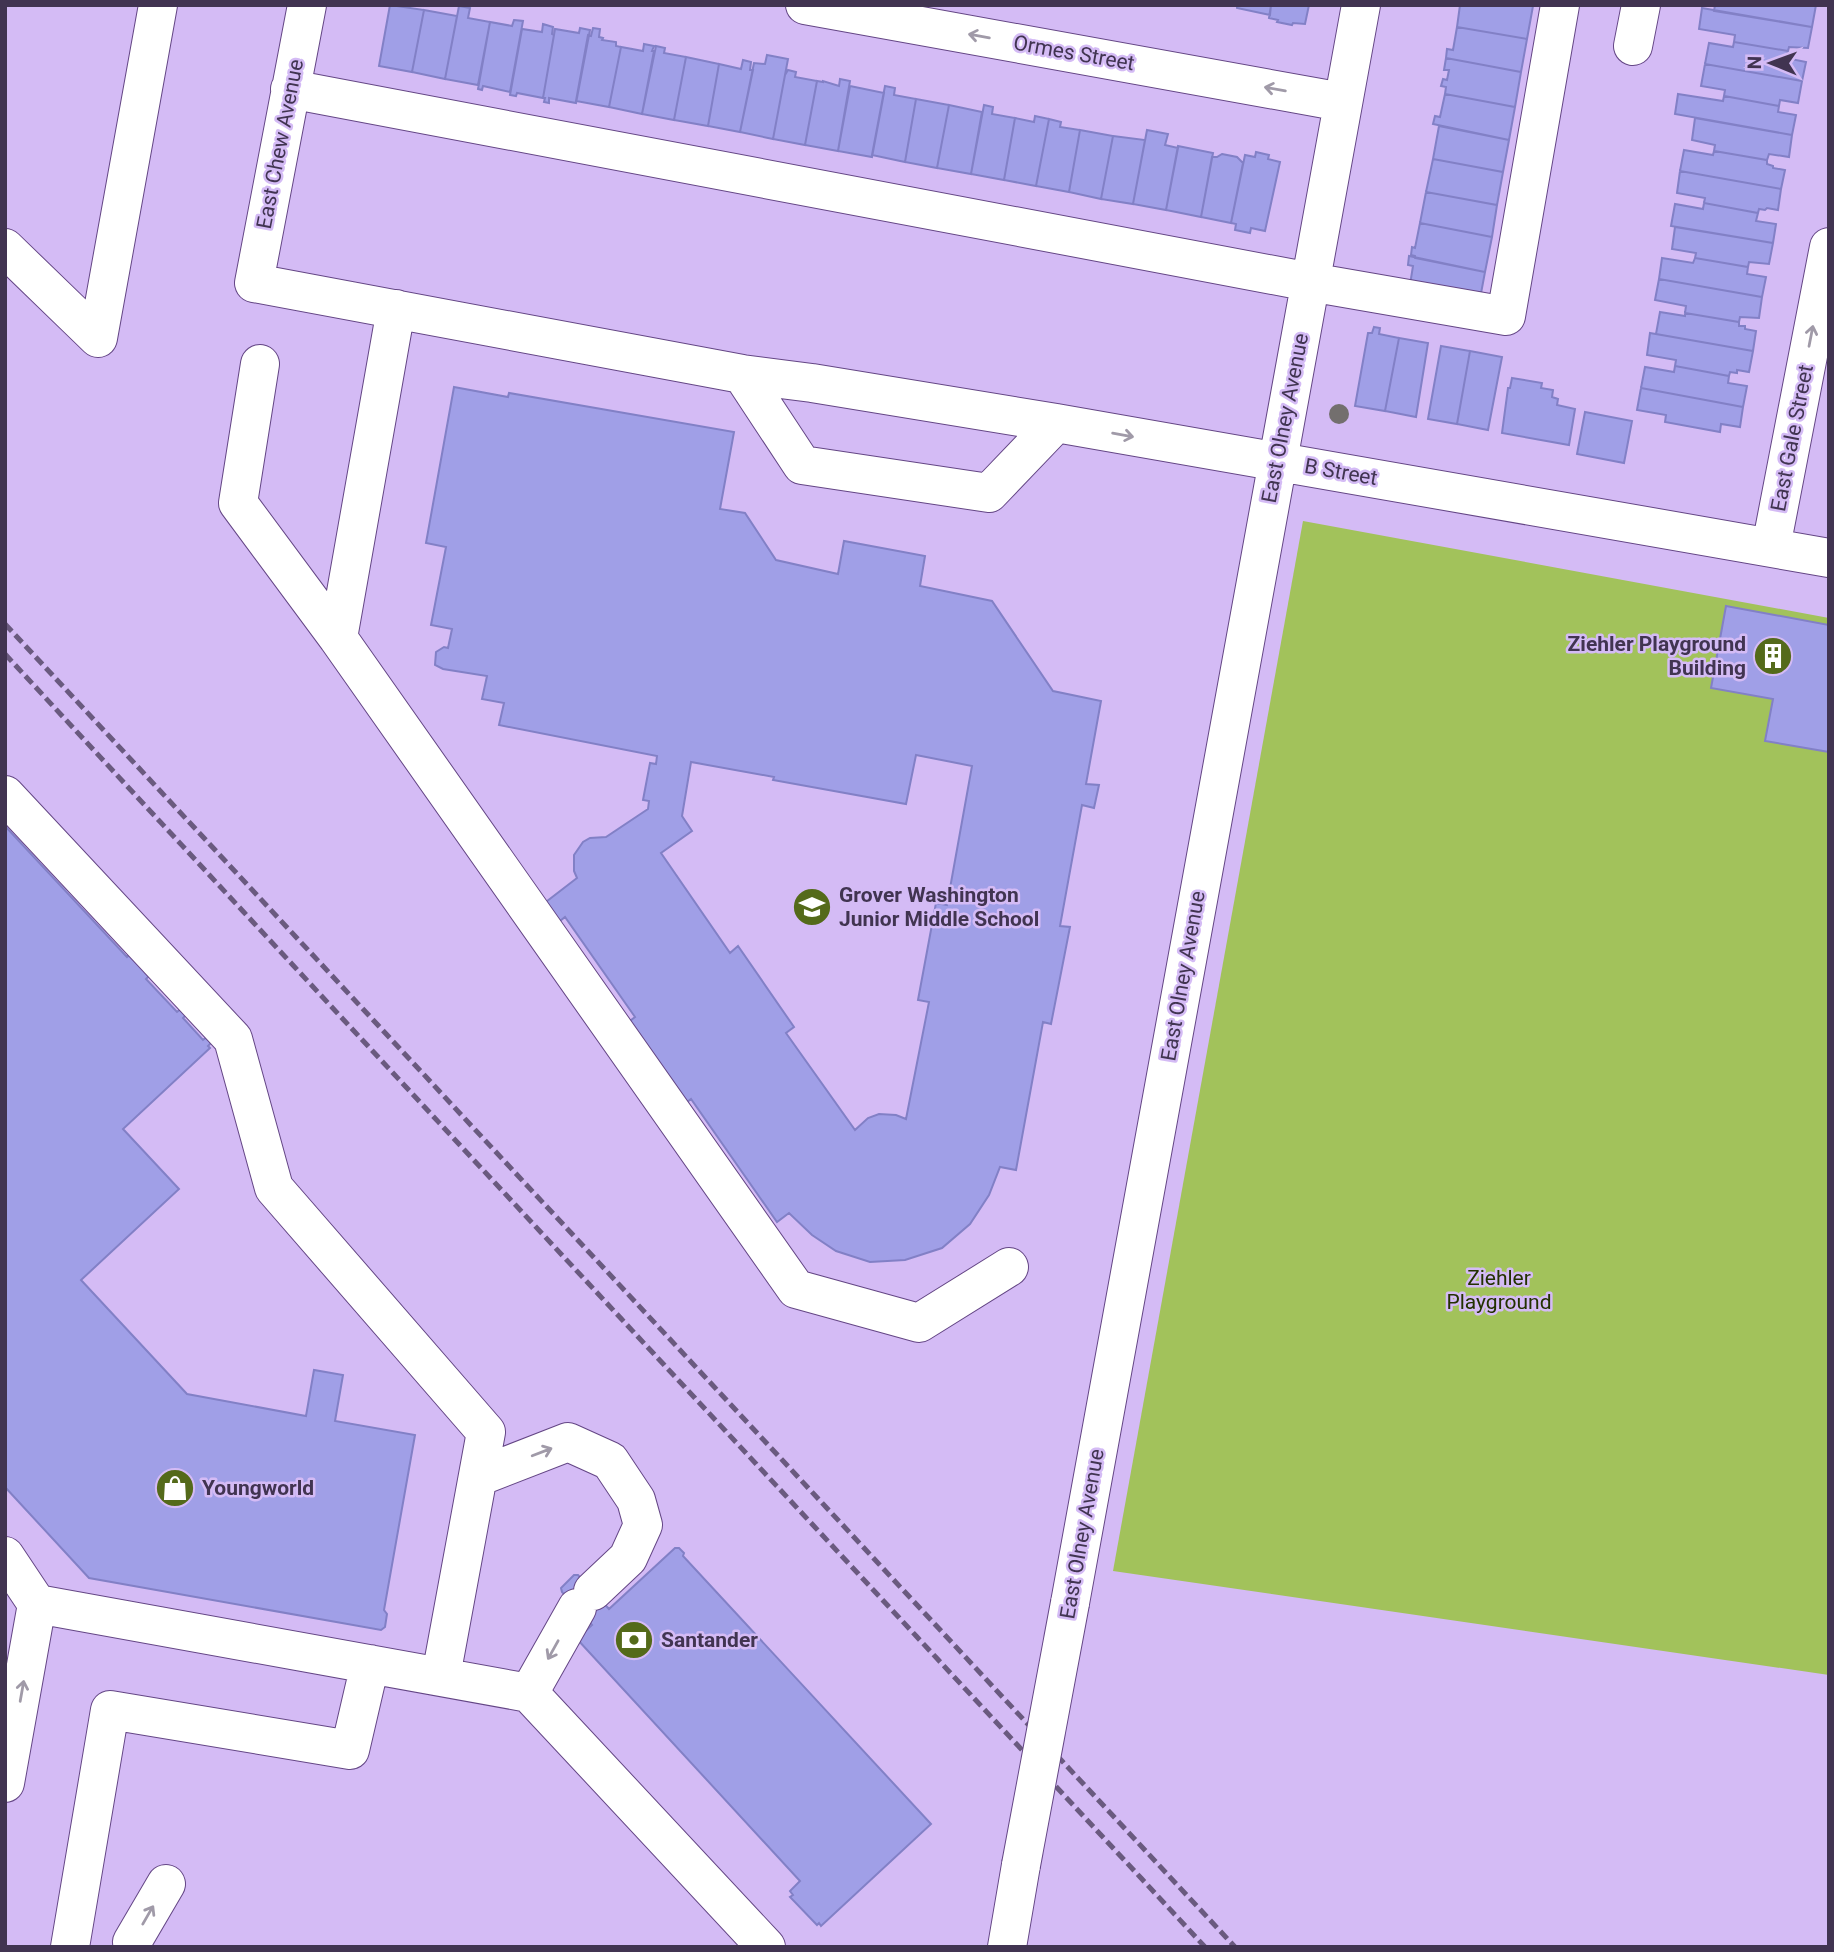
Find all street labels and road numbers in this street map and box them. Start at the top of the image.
street label: Ormes Street [1012,31,1137,75]
street label: East Chew Avenue [252,57,308,231]
street label: East Olney Avenue [1257,331,1313,505]
street label: East Gale Street [1766,363,1818,513]
street label: B Street [1303,454,1379,490]
street label: East Olney Avenue [1156,889,1210,1063]
street label: East Olney Avenue [1055,1447,1109,1621]

